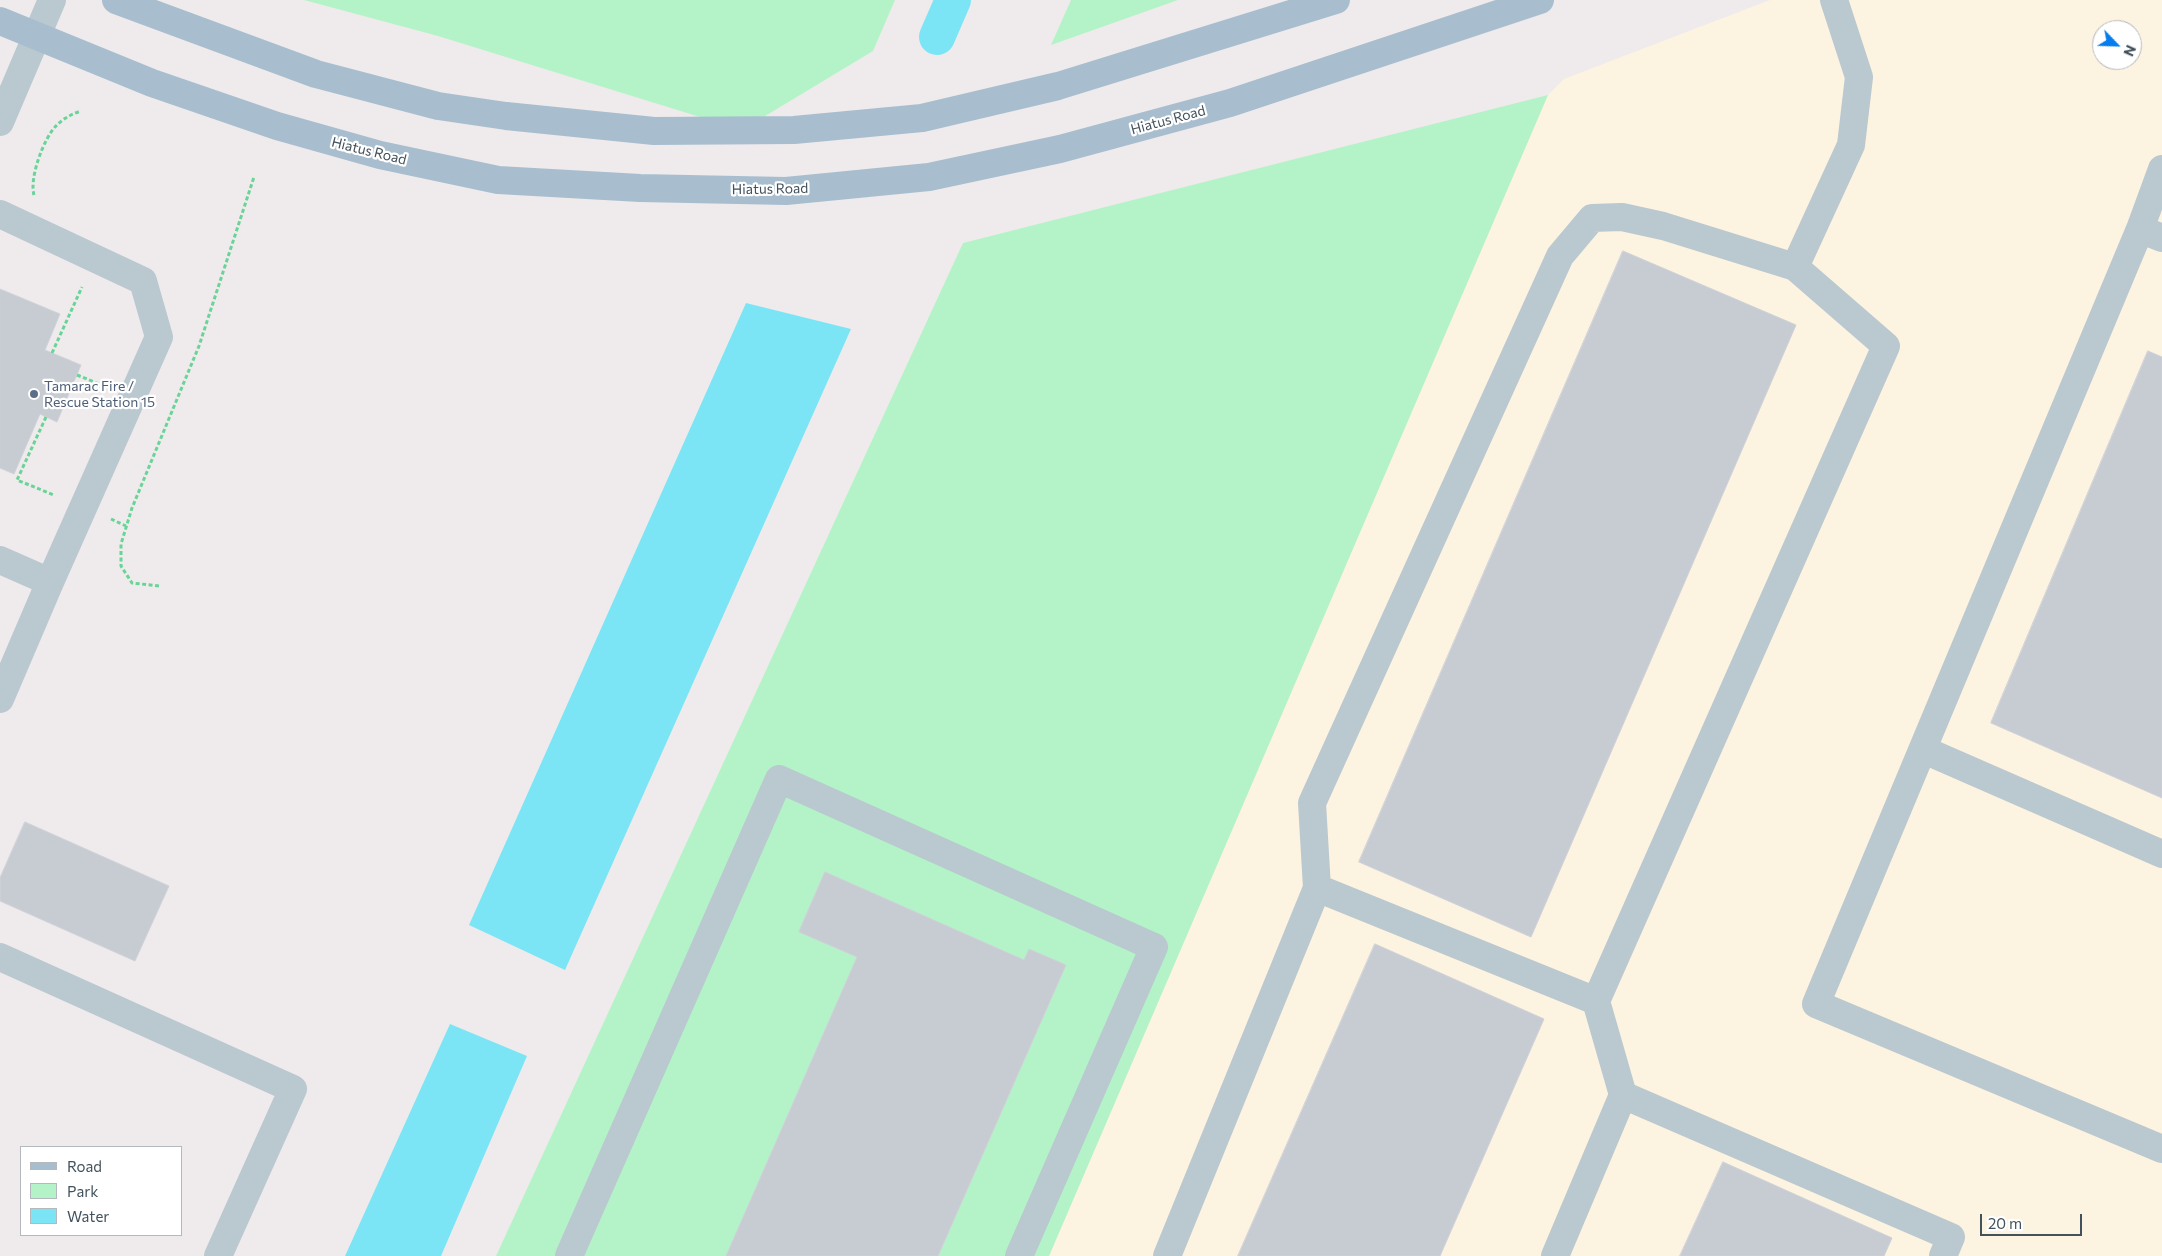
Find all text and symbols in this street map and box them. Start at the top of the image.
north arrow [2092,20,2142,70]
text: N [2120,43,2140,59]
street label: Hiatus Road [1129,102,1207,138]
street label: Hiatus Road [330,134,408,168]
street label: Hiatus Road [732,180,808,198]
place label: Tamarac Fire / Rescue Station 15 [44,378,155,411]
marker: Tamarac Fire / Rescue Station 15 [28,388,40,400]
legend [20,1146,182,1236]
text: Road [67,1157,102,1175]
text: Park [67,1182,98,1200]
scale bar [1982,1204,2084,1236]
text: Water [67,1207,109,1225]
text: 20 m [1988,1214,2022,1232]

